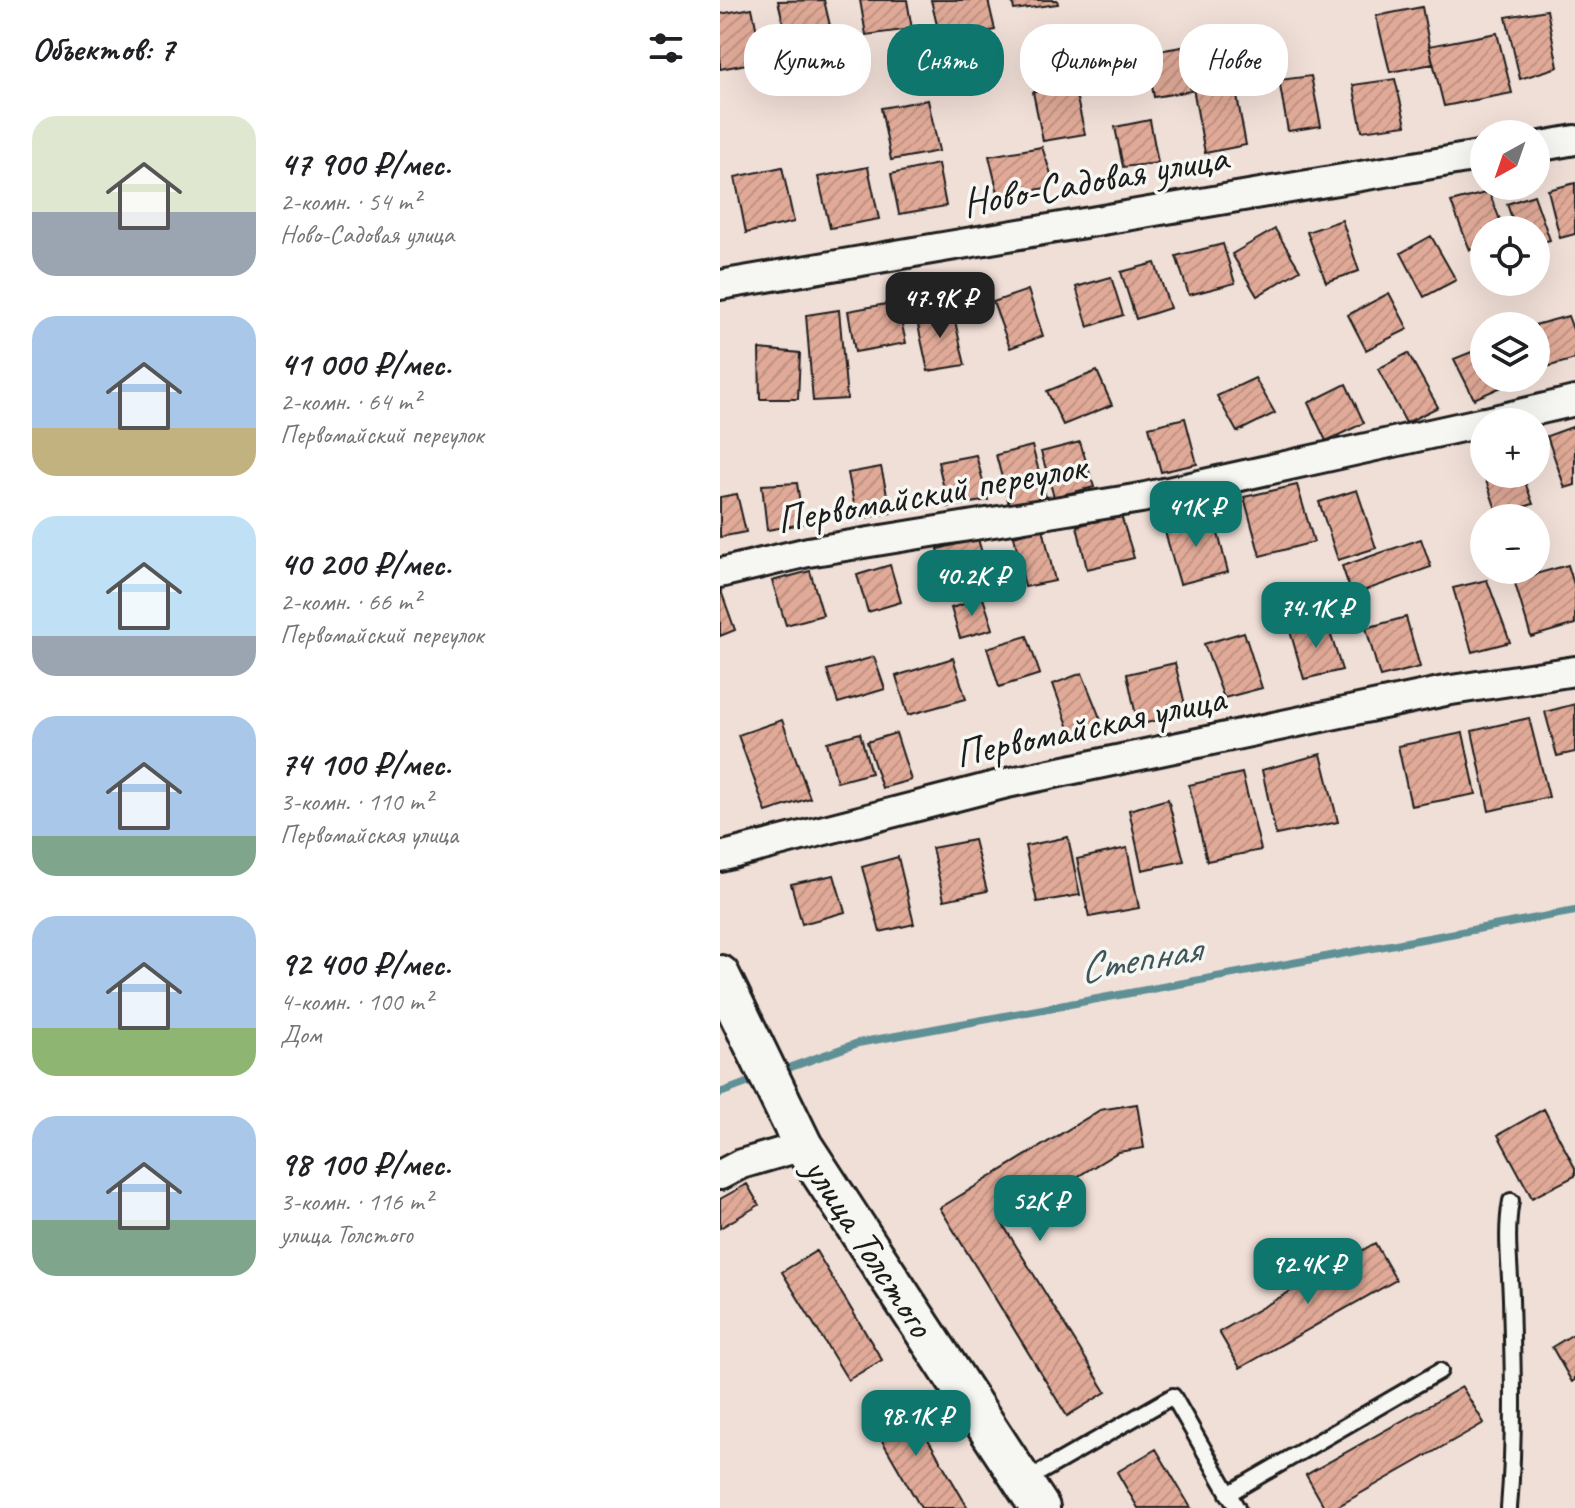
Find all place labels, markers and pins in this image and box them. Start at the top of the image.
pin: 47.9K ₽ [866,272,1014,340]
pin: 41K ₽ [1140,481,1252,549]
pin: 40.2K ₽ [898,550,1046,618]
pin: 74.1K ₽ [1242,582,1390,650]
pin: 52K ₽ [984,1175,1096,1243]
pin: 92.4K ₽ [1234,1238,1382,1306]
pin: 98.1K ₽ [842,1390,990,1458]

